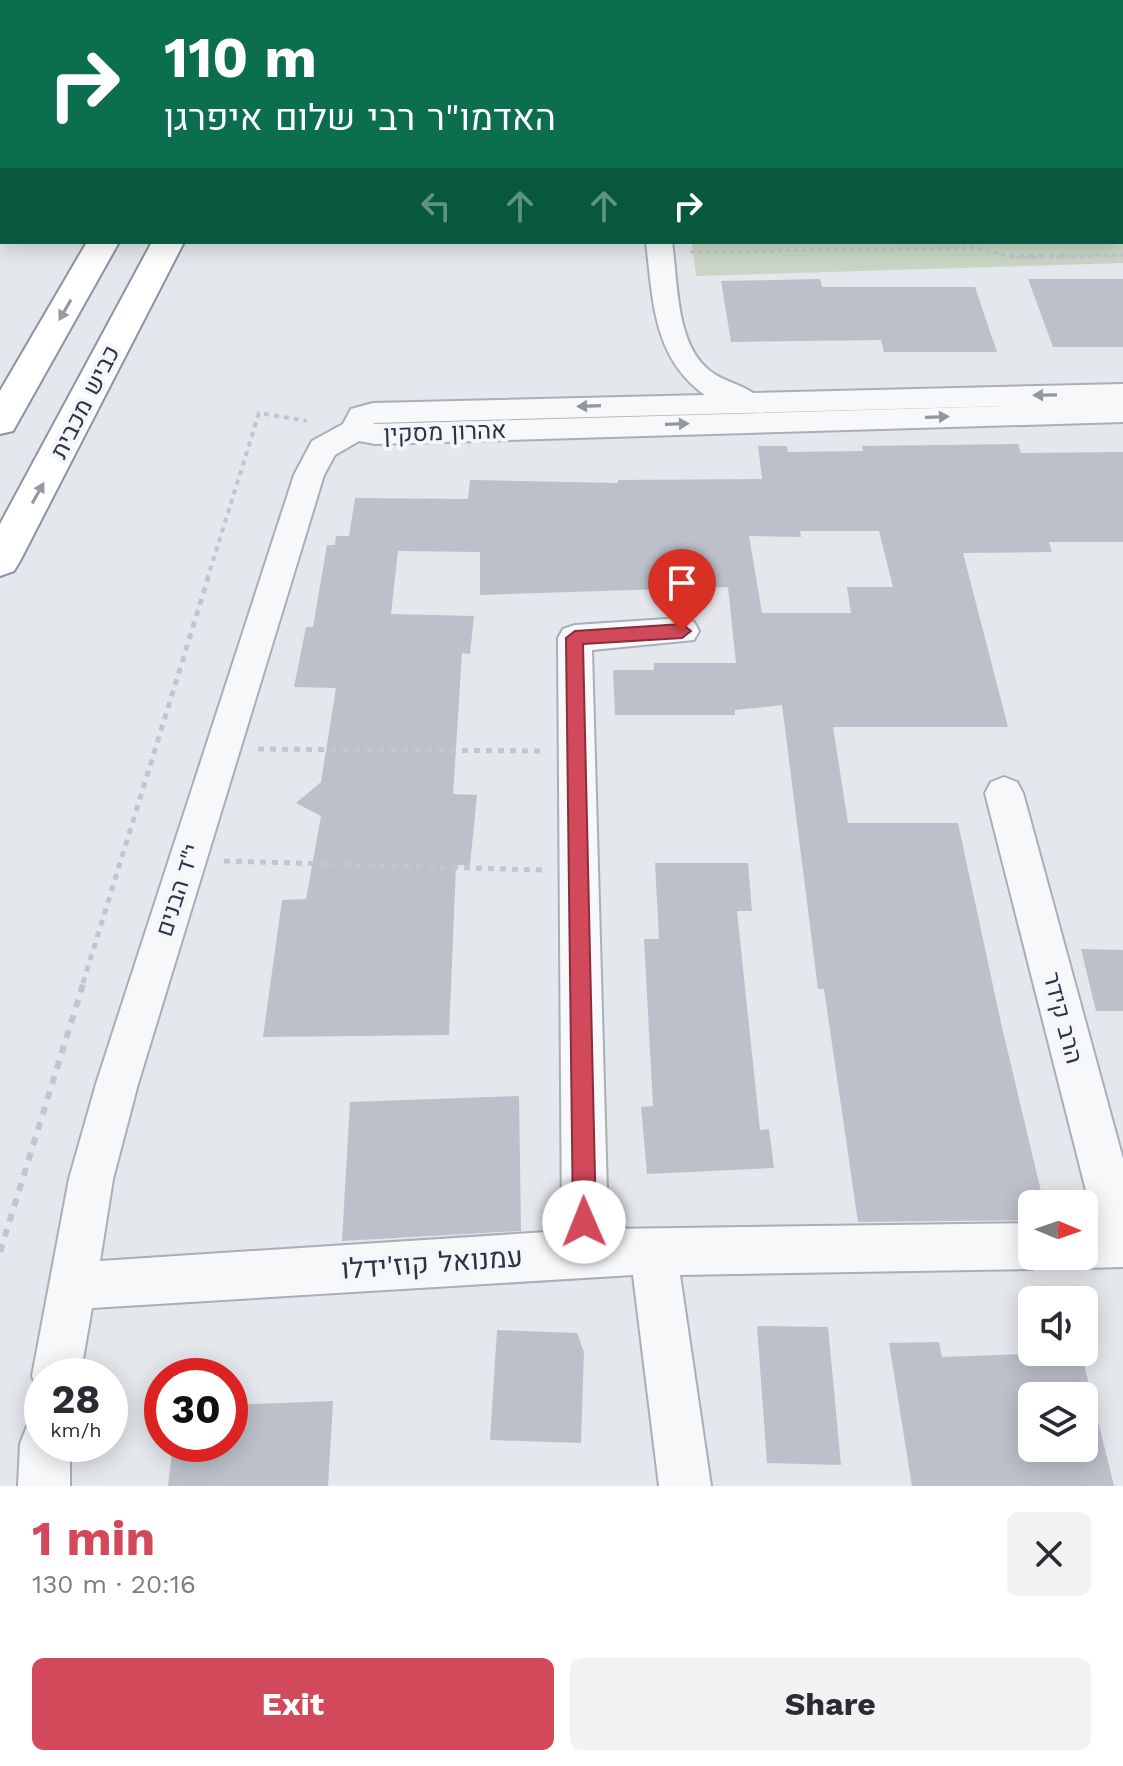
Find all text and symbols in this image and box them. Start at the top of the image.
text: 110 m [164,25,317,91]
icon: right [32,32,136,136]
text: האדמו"ר רבי שלום איפרגן [164,97,556,139]
icon: left [414,184,458,228]
icon: ahead [498,184,542,228]
icon: ahead [582,184,626,228]
icon: right [666,184,710,228]
one-way arrow [58,299,72,321]
street label: כביש מכבית [45,341,125,463]
one-way arrow [1032,388,1057,401]
one-way arrow [576,400,601,413]
one-way arrow [925,411,950,423]
street label: אהרון מסקין [383,416,507,448]
one-way arrow [665,418,690,431]
one-way arrow [31,481,45,504]
pin [648,549,716,631]
icon: arrive [660,561,704,605]
street label: י"ד הבנים [150,840,206,940]
street label: הרב קידר [1037,969,1089,1067]
position arrow [542,1180,626,1264]
north arrow [1018,1190,1098,1270]
map controls [1018,1190,1098,1462]
street label: עמנואל קוז'ידלו [340,1240,524,1286]
button: sound [1018,1286,1098,1366]
speed limit sign: 30 [144,1358,248,1462]
text: 28 [52,1376,100,1423]
button: layers [1018,1382,1098,1462]
text: km/h [50,1418,102,1442]
text: 1 min [32,1510,155,1567]
button: close [1007,1512,1091,1596]
text: 130 m · 20:16 [32,1569,196,1599]
button: Exit [32,1658,554,1750]
button: Share [570,1658,1091,1750]

